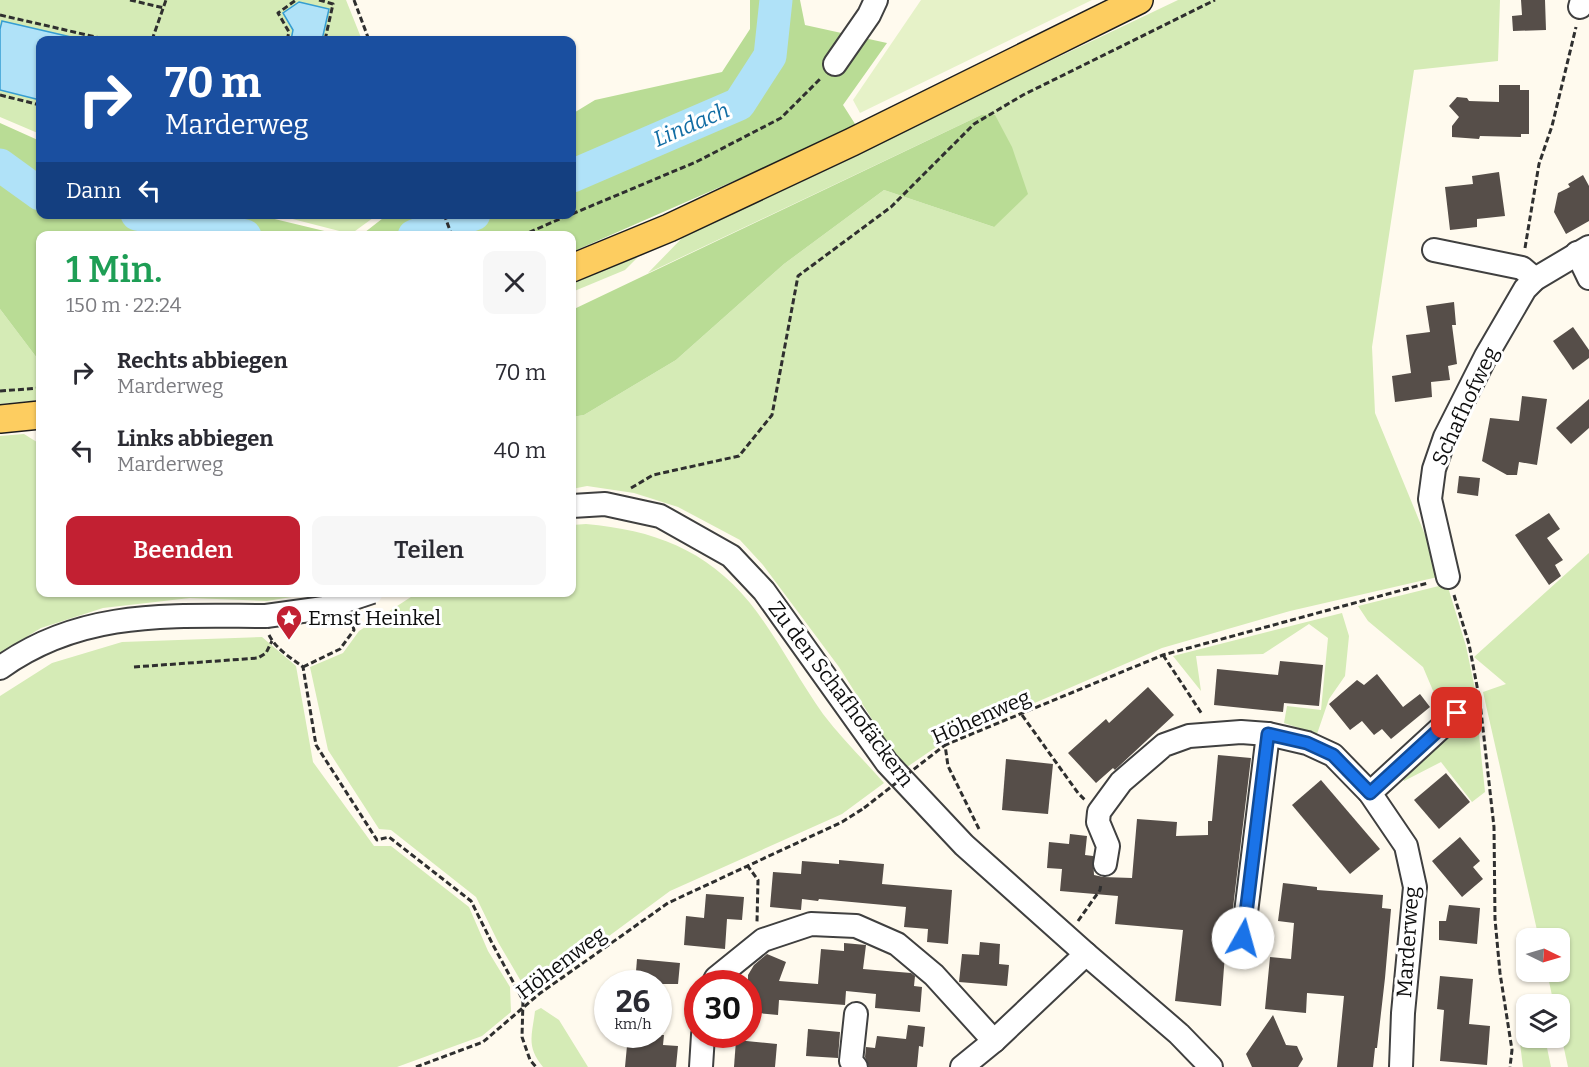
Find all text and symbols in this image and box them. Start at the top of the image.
text: 70 m [165,58,261,108]
icon: right [66,60,144,138]
water label: Lindach [649,96,733,152]
text: Marderweg [165,109,309,141]
icon: left [133,174,166,207]
text: Dann [66,177,121,204]
text: 1 Min. [66,248,162,292]
button: close [483,251,546,314]
text: 150 m · 22:24 [66,293,181,317]
street label: Schafhofweg [1426,342,1504,470]
text: Rechts abbiegen [117,347,288,374]
icon: right [66,356,99,389]
text: 70 m [496,359,546,386]
text: Marderweg [117,374,223,398]
text: Links abbiegen [117,425,274,452]
icon: left [66,434,99,467]
text: 40 m [494,437,546,464]
text: Marderweg [117,452,223,476]
button: Beenden [66,516,300,585]
button: Teilen [312,516,546,585]
street label: Zu den Schafhofäckern [763,596,919,792]
place icon: Ernst Heinkel [274,603,304,641]
place label: Ernst Heinkel [308,605,441,631]
street label: Höhenweg [928,684,1035,750]
pin [1431,687,1482,738]
icon: arrive [1440,696,1473,729]
street label: Marderweg [1391,885,1425,999]
position arrow [1211,906,1275,970]
street label: Höhenweg [511,921,611,1005]
north arrow [1516,928,1570,982]
map controls [1516,928,1570,1048]
speed limit sign: 30 [684,970,762,1048]
text: 26 [616,984,650,1020]
button: layers [1516,994,1570,1048]
text: km/h [614,1015,652,1033]

